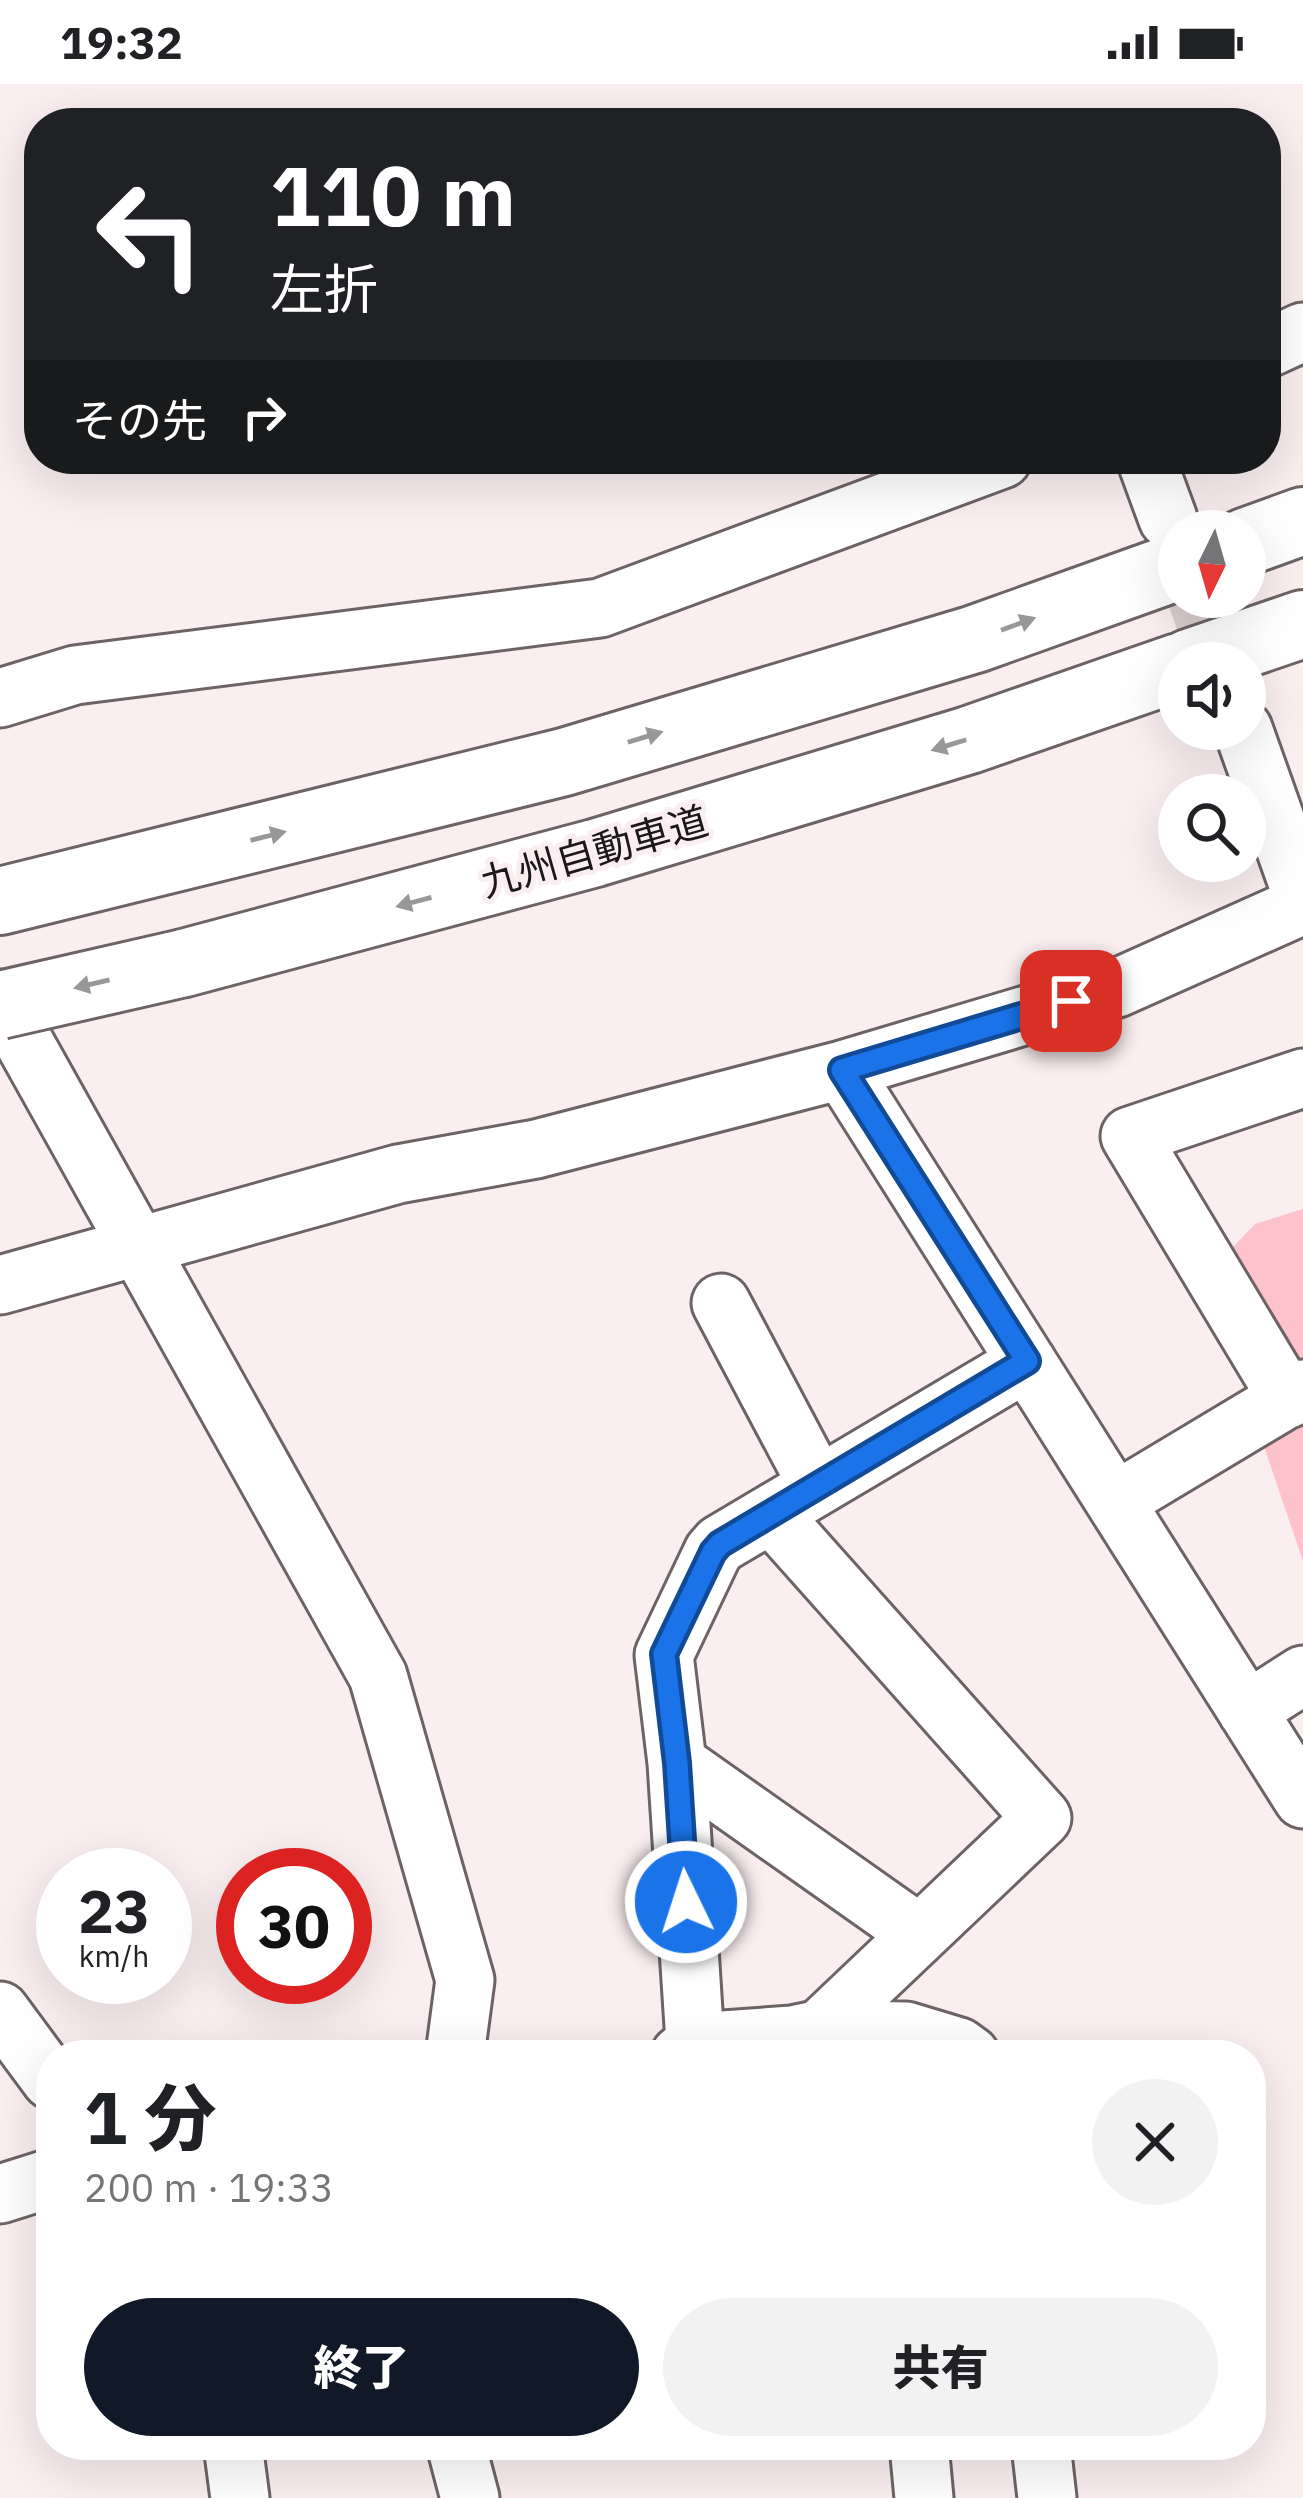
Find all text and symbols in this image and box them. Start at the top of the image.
text: 19:32 [60,13,183,71]
text: 110 m [270,140,516,249]
icon: left [72,156,228,312]
text: 左折 [270,254,378,324]
icon: right [231,384,297,450]
text: その先 [72,391,207,449]
north arrow [1158,510,1266,618]
map controls [1158,510,1266,882]
one-way arrow [1000,614,1036,632]
button: sound [1158,642,1266,750]
one-way arrow [627,727,664,745]
one-way arrow [930,737,967,756]
button: search [1158,774,1266,882]
street label: 九州自動車道 [474,794,714,908]
one-way arrow [249,826,286,845]
one-way arrow [395,893,432,912]
pin [1020,950,1122,1052]
icon: arrive [1038,968,1104,1034]
one-way arrow [73,975,110,994]
position arrow [623,1839,749,1965]
speed limit sign: 30 [216,1848,372,2004]
text: 23 [78,1871,150,1950]
text: km/h [79,1936,149,1975]
text: 1 分 [84,2070,216,2164]
button: close [1092,2079,1218,2205]
text: 200 m · 19:33 [84,2162,334,2213]
button: 終了 [84,2298,639,2436]
button: 共有 [663,2298,1218,2436]

